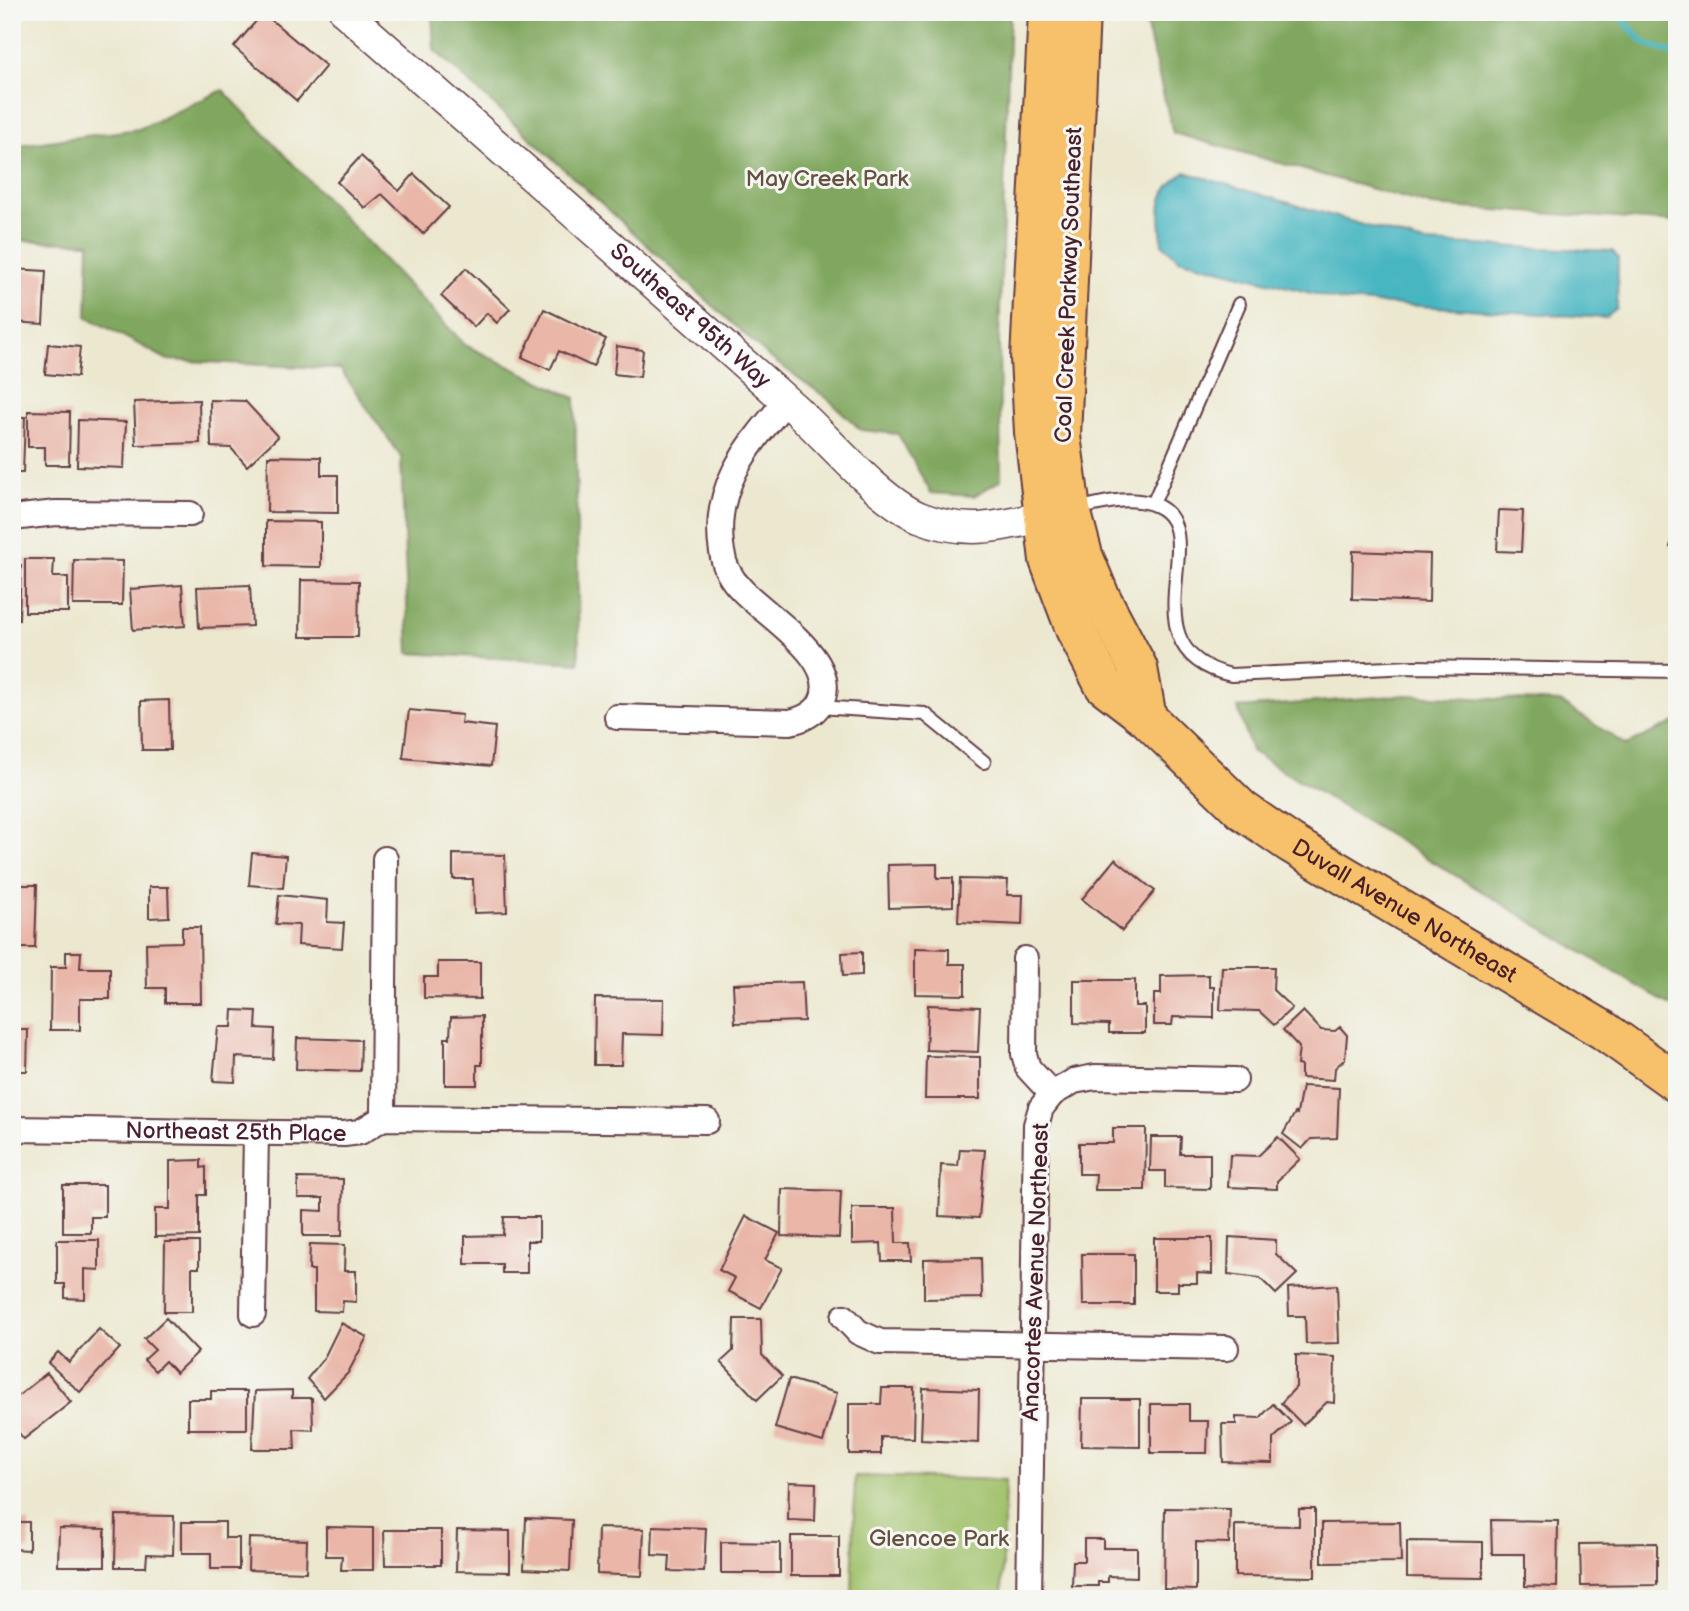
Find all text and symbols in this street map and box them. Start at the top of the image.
street label: Coal Creek Parkway Southeast [1049,126,1089,444]
park label: May Creek Park [745,165,909,193]
street label: Southeast 95th Way [604,237,777,395]
street label: Duvall Avenue Northeast [1287,833,1522,989]
street label: Northeast 25th Place [125,1117,347,1148]
street label: Anacortes Avenue Northeast [1017,1122,1055,1422]
park label: Glencoe Park [869,1525,1010,1553]

